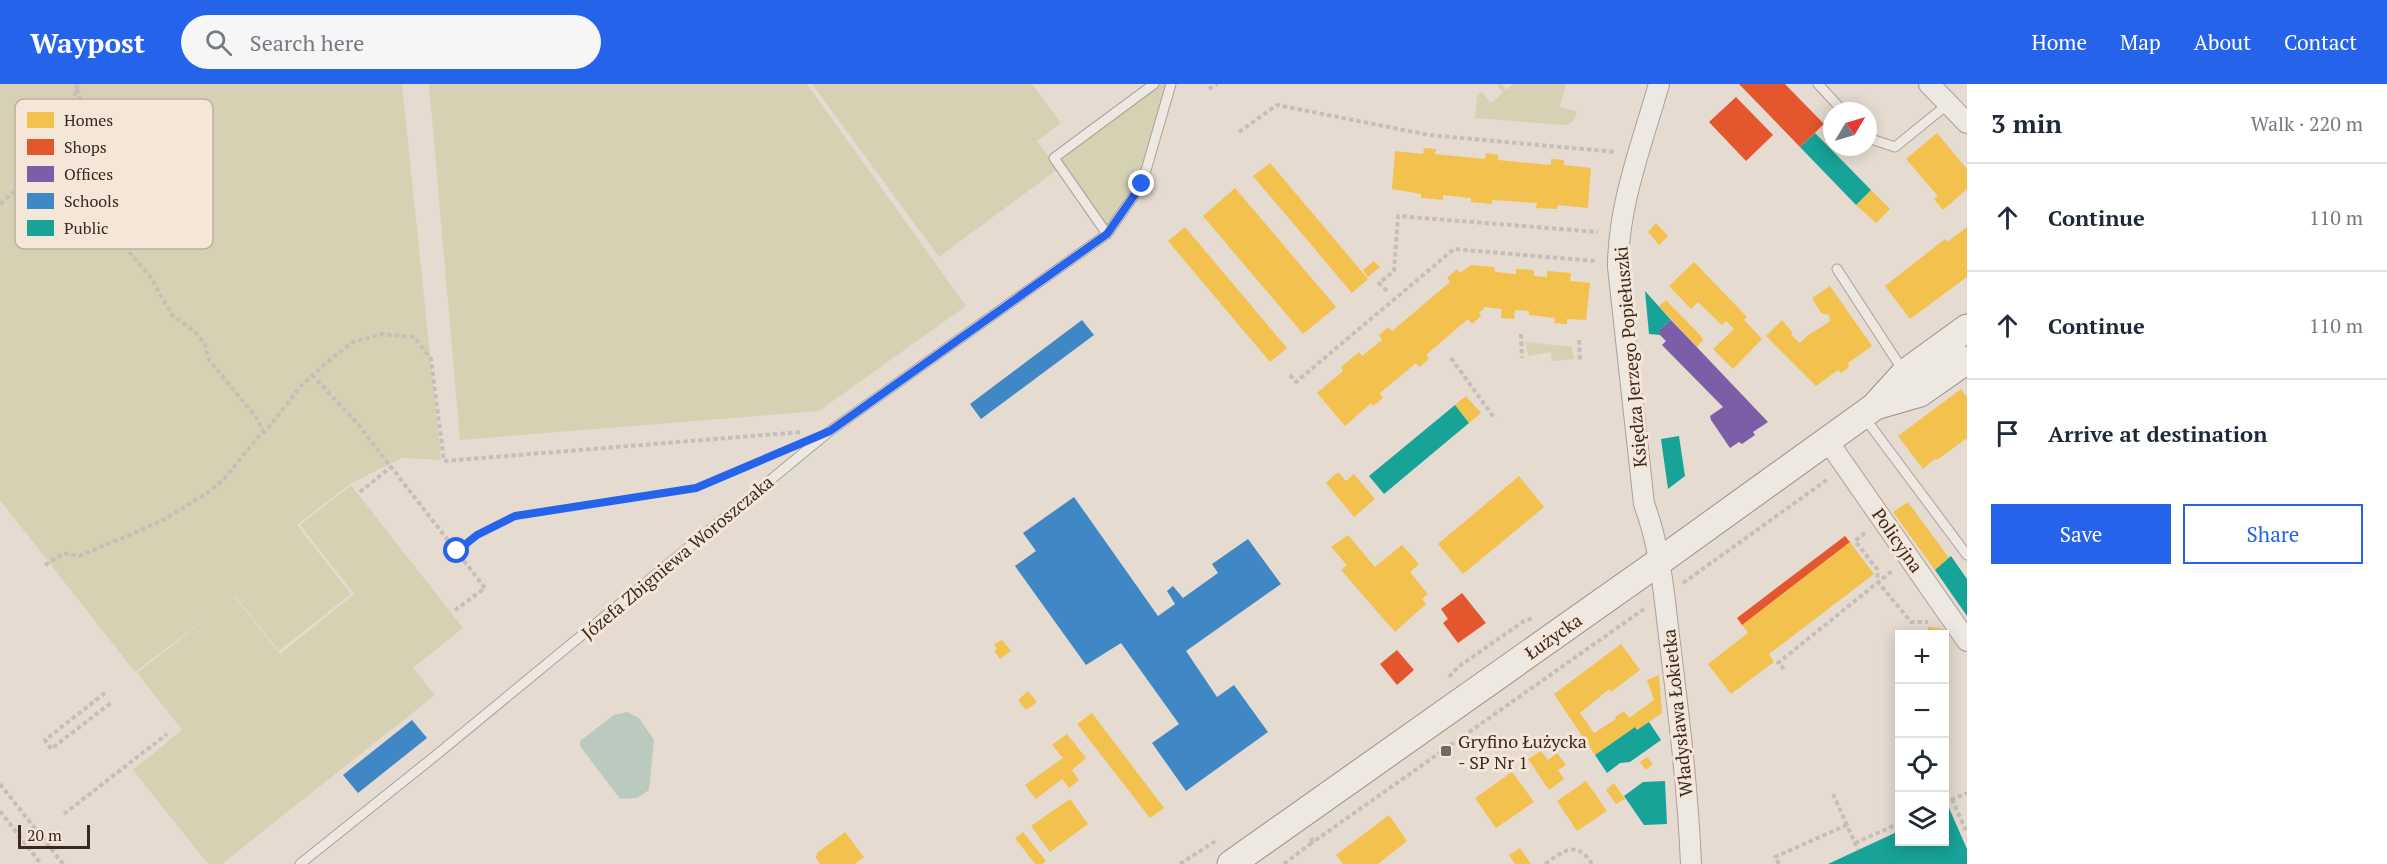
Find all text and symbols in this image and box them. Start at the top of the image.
search box [181,15,601,69]
text: Waypost [30,24,145,61]
icon: search [202,26,235,59]
text: Search here [250,28,364,57]
text: Home [2031,28,2087,56]
text: Map [2120,28,2161,56]
text: About [2194,28,2251,56]
text: Contact [2284,28,2357,56]
legend [15,99,213,249]
north arrow [1823,102,1877,156]
text: 3 min [1991,106,2062,140]
text: Homes [64,109,113,131]
text: Walk · 220 m [2251,110,2363,137]
text: Shops [64,136,107,158]
text: Offices [64,163,113,185]
route end [1128,170,1154,196]
text: Schools [64,190,119,212]
icon: ahead [1991,201,2024,234]
text: Continue [2048,203,2145,232]
text: 110 m [2309,204,2363,231]
text: Public [64,217,109,239]
street label: Księdza Jerzego Popiełuszki [1608,245,1652,469]
icon: ahead [1991,309,2024,342]
text: Continue [2048,311,2145,340]
text: 110 m [2309,312,2363,339]
icon: arrive [1991,417,2024,450]
text: Arrive at destination [2048,419,2267,448]
street label: Józefa Zbigniewa Woroszczaka [576,469,778,645]
street label: Policyjna [1867,503,1929,577]
button: Save [1991,504,2171,564]
button: Share [2183,504,2363,564]
route start [443,537,469,563]
street label: Łużycka [1520,608,1586,664]
street label: Władysława Łokietka [1656,628,1698,798]
map controls [1895,630,1949,846]
button: + [1895,630,1949,684]
button: − [1895,684,1949,738]
place label: Gryfino Łużycka - SP Nr 1 [1458,729,1587,774]
button: locate [1895,738,1949,792]
marker: Gryfino Łużycka - SP Nr 1 [1439,744,1453,758]
button: layers [1895,792,1949,846]
scale bar [18,822,90,850]
text: 20 m [27,824,62,846]

